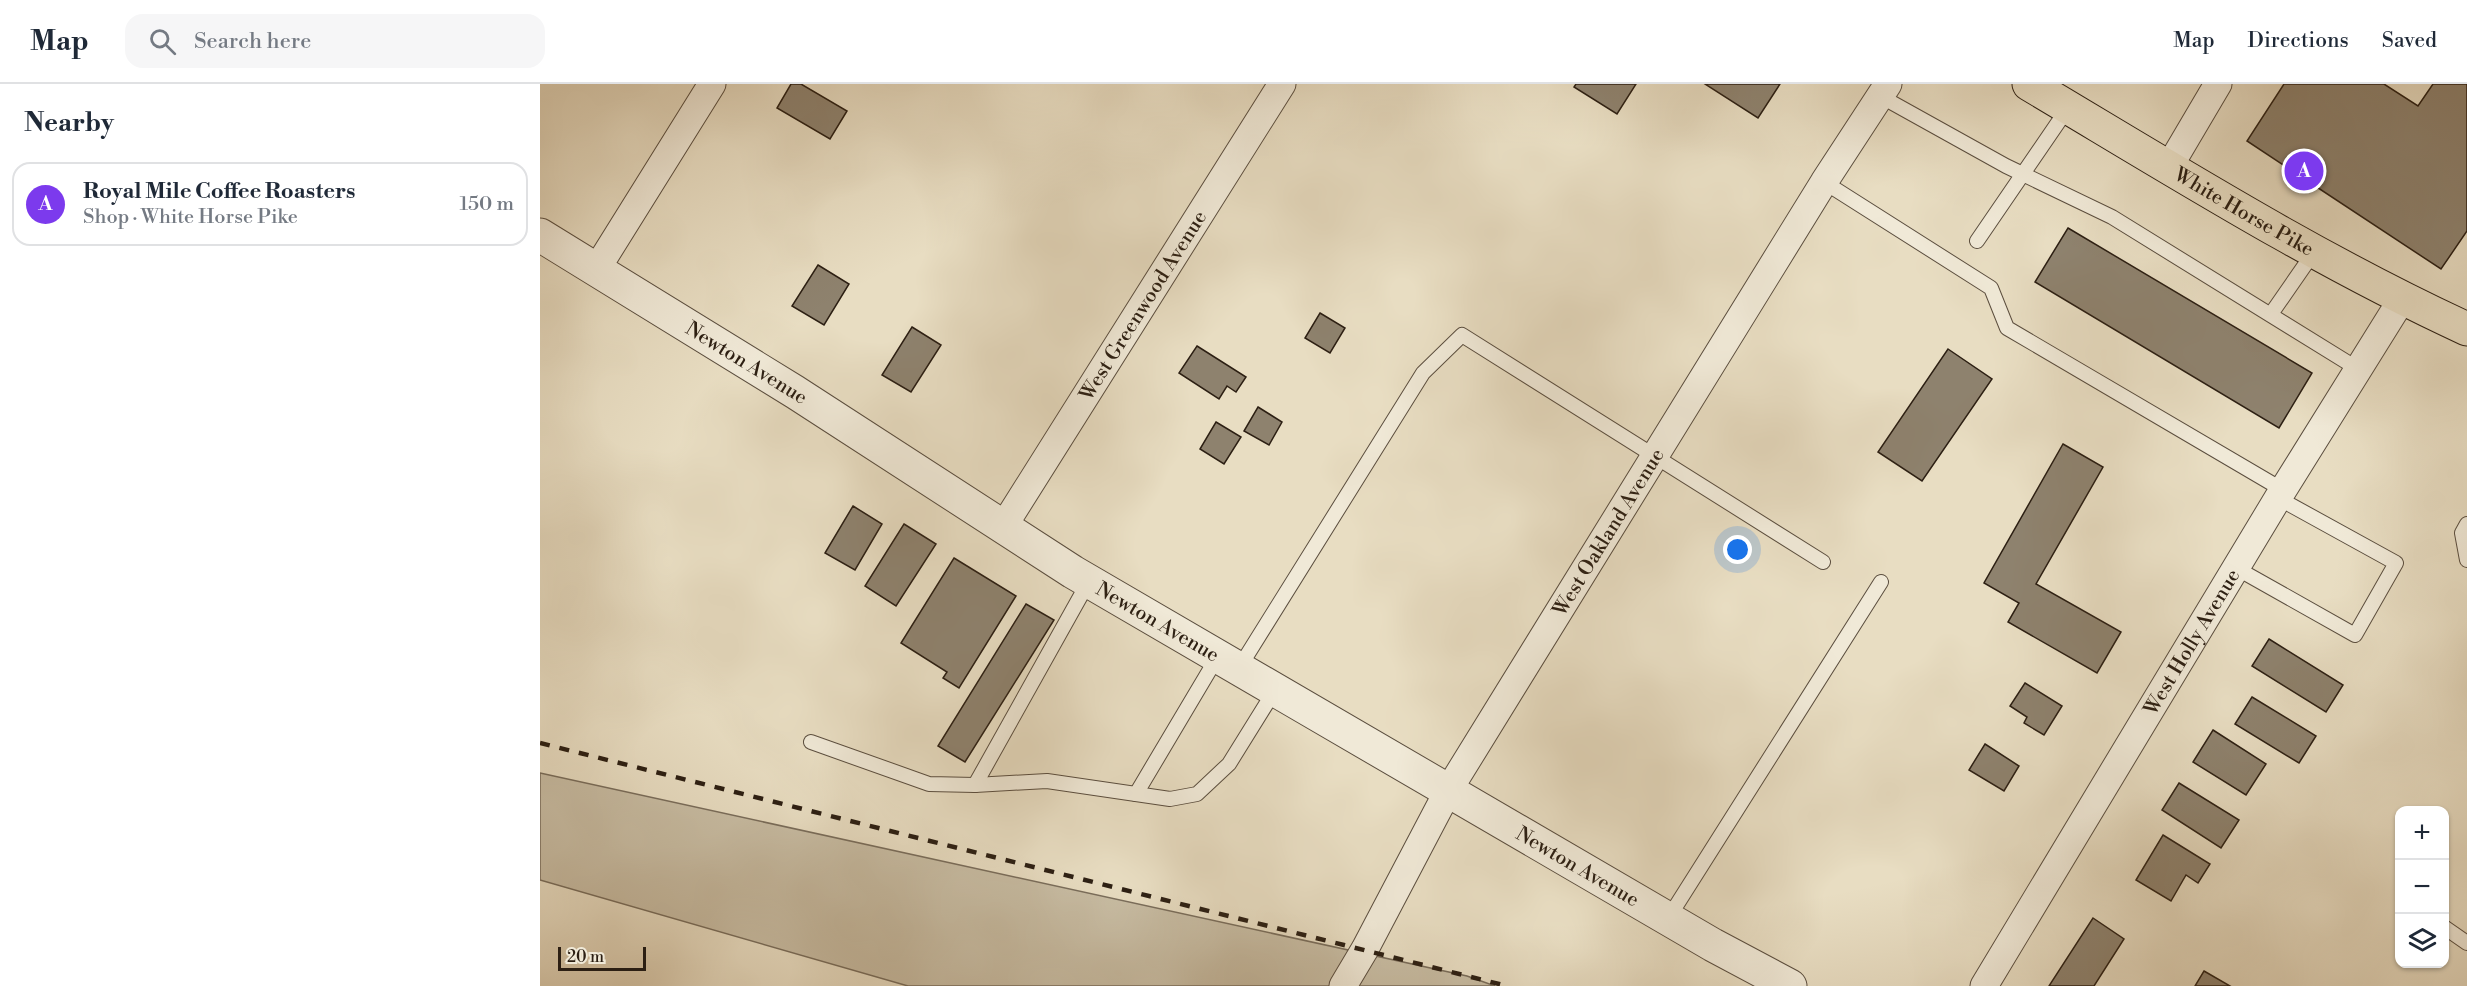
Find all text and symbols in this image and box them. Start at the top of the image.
search box [125,14,545,68]
text: Map [30,24,89,59]
icon: search [146,25,179,58]
text: Search here [194,28,311,55]
text: Map [2173,28,2215,54]
text: Directions [2248,28,2349,54]
text: Saved [2382,28,2437,54]
text: Nearby [24,107,114,139]
pin: A [2284,148,2324,194]
street label: White Horse Pike [2168,162,2318,263]
text: Royal Mile Coffee Roasters [83,178,356,205]
text: A [38,192,53,217]
text: 150 m [459,192,514,217]
text: Shop · White Horse Pike [83,205,298,230]
street label: West Greenwood Avenue [1074,206,1213,407]
street label: Newton Avenue [681,317,812,411]
street label: West Oakland Avenue [1547,444,1671,622]
your location [1723,535,1752,564]
street label: West Holly Avenue [2139,565,2246,721]
street label: Newton Avenue [1091,577,1223,669]
map controls [2395,806,2449,968]
button: + [2395,806,2449,860]
street label: Newton Avenue [1511,822,1643,913]
button: − [2395,860,2449,914]
button: layers [2395,914,2449,968]
scale bar [558,944,646,972]
text: 20 m [567,947,604,967]

